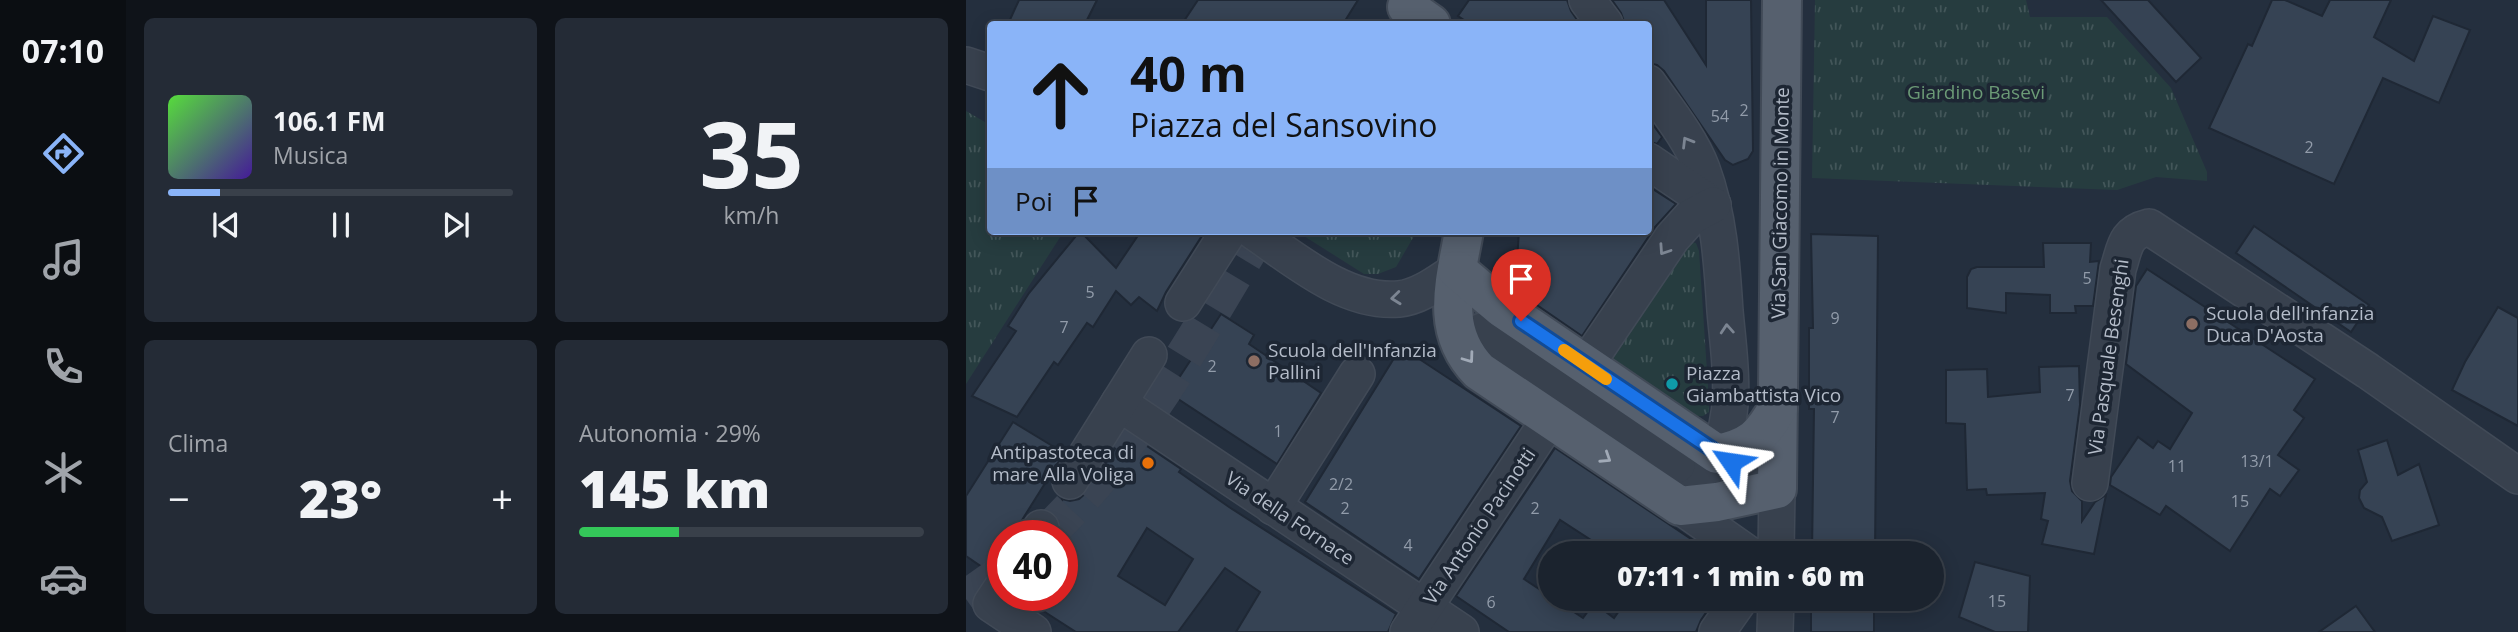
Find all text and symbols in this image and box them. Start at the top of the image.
text: 07:10 [22,29,104,72]
text: 40 m [1130,40,1247,106]
icon: ahead [1015,49,1106,140]
park label: Giardino Basevi [1907,79,2045,105]
street label: Via San Giacomo in Monte [1765,87,1795,319]
text: 35 [699,91,804,215]
house number: 2 [1739,99,1749,121]
text: 106.1 FM [273,103,385,139]
text: Piazza del Sansovino [1130,103,1438,146]
house number: 54 [1711,105,1729,127]
icon: directions [39,129,88,178]
one-way arrow [1683,136,1696,149]
house number: 2 [2304,136,2314,158]
text: Musica [273,139,348,171]
icon: arrive [1067,182,1105,220]
text: Poi [1015,183,1053,219]
text: km/h [724,199,779,231]
icon: previous [207,206,245,244]
icon: pause [322,206,360,244]
icon: next [437,206,475,244]
icon: music [39,235,88,284]
one-way arrow [1660,242,1672,255]
pin [1491,249,1551,321]
street label: Via Pasquale Besenghi [2081,257,2135,457]
icon: arrive [1502,260,1540,298]
house number: 5 [2082,267,2092,289]
house number: 5 [1085,281,1095,303]
one-way arrow [1390,290,1402,305]
place label: Scuola dell'infanzia Duca D'Aosta [2206,300,2374,348]
house number: 9 [1830,307,1840,329]
house number: 7 [1059,316,1069,338]
marker: Scuola dell'infanzia Duca D'Aosta [2184,316,2200,332]
one-way arrow [1720,324,1735,335]
place label: Scuola dell'Infanzia Pallini [1268,337,1437,385]
icon: phone [39,342,88,391]
one-way arrow [1460,350,1473,363]
marker: Scuola dell'Infanzia Pallini [1246,353,1262,369]
house number: 2 [1207,355,1217,377]
place label: Piazza Giambattista Vico [1686,360,1841,408]
marker: Piazza Giambattista Vico [1664,376,1680,392]
house number: 7 [2065,384,2075,406]
house number: 7 [1830,406,1840,428]
text: Autonomia · 29% [579,417,761,449]
house number: 1 [1273,420,1283,442]
position arrow [1694,425,1768,499]
text: Clima [168,427,228,459]
place label: Antipastoteca di mare Alla Voliga [991,439,1134,487]
street label: Via Antonio Pacinotti [1417,443,1541,609]
icon: climate [39,448,88,497]
one-way arrow [1599,450,1612,463]
house number: 13/1 [2240,450,2274,472]
text: 145 km [579,452,770,523]
marker: Antipastoteca di mare Alla Voliga [1140,455,1156,471]
house number: 11 [2168,455,2186,477]
text: 23° [299,462,382,533]
street label: Via della Fornace [1221,465,1359,571]
text: − [168,472,190,524]
text: + [491,472,513,524]
house number: 2/2 [1329,473,1353,495]
house number: 15 [2231,490,2249,512]
house number: 2 [1340,497,1350,519]
house number: 2 [1530,497,1540,519]
speed limit sign: 40 [987,520,1078,611]
house number: 4 [1403,534,1413,556]
icon: car [39,554,88,603]
text: 07:11 · 1 min · 60 m [1617,558,1865,594]
house number: 15 [1988,590,2006,612]
house number: 6 [1486,591,1496,613]

